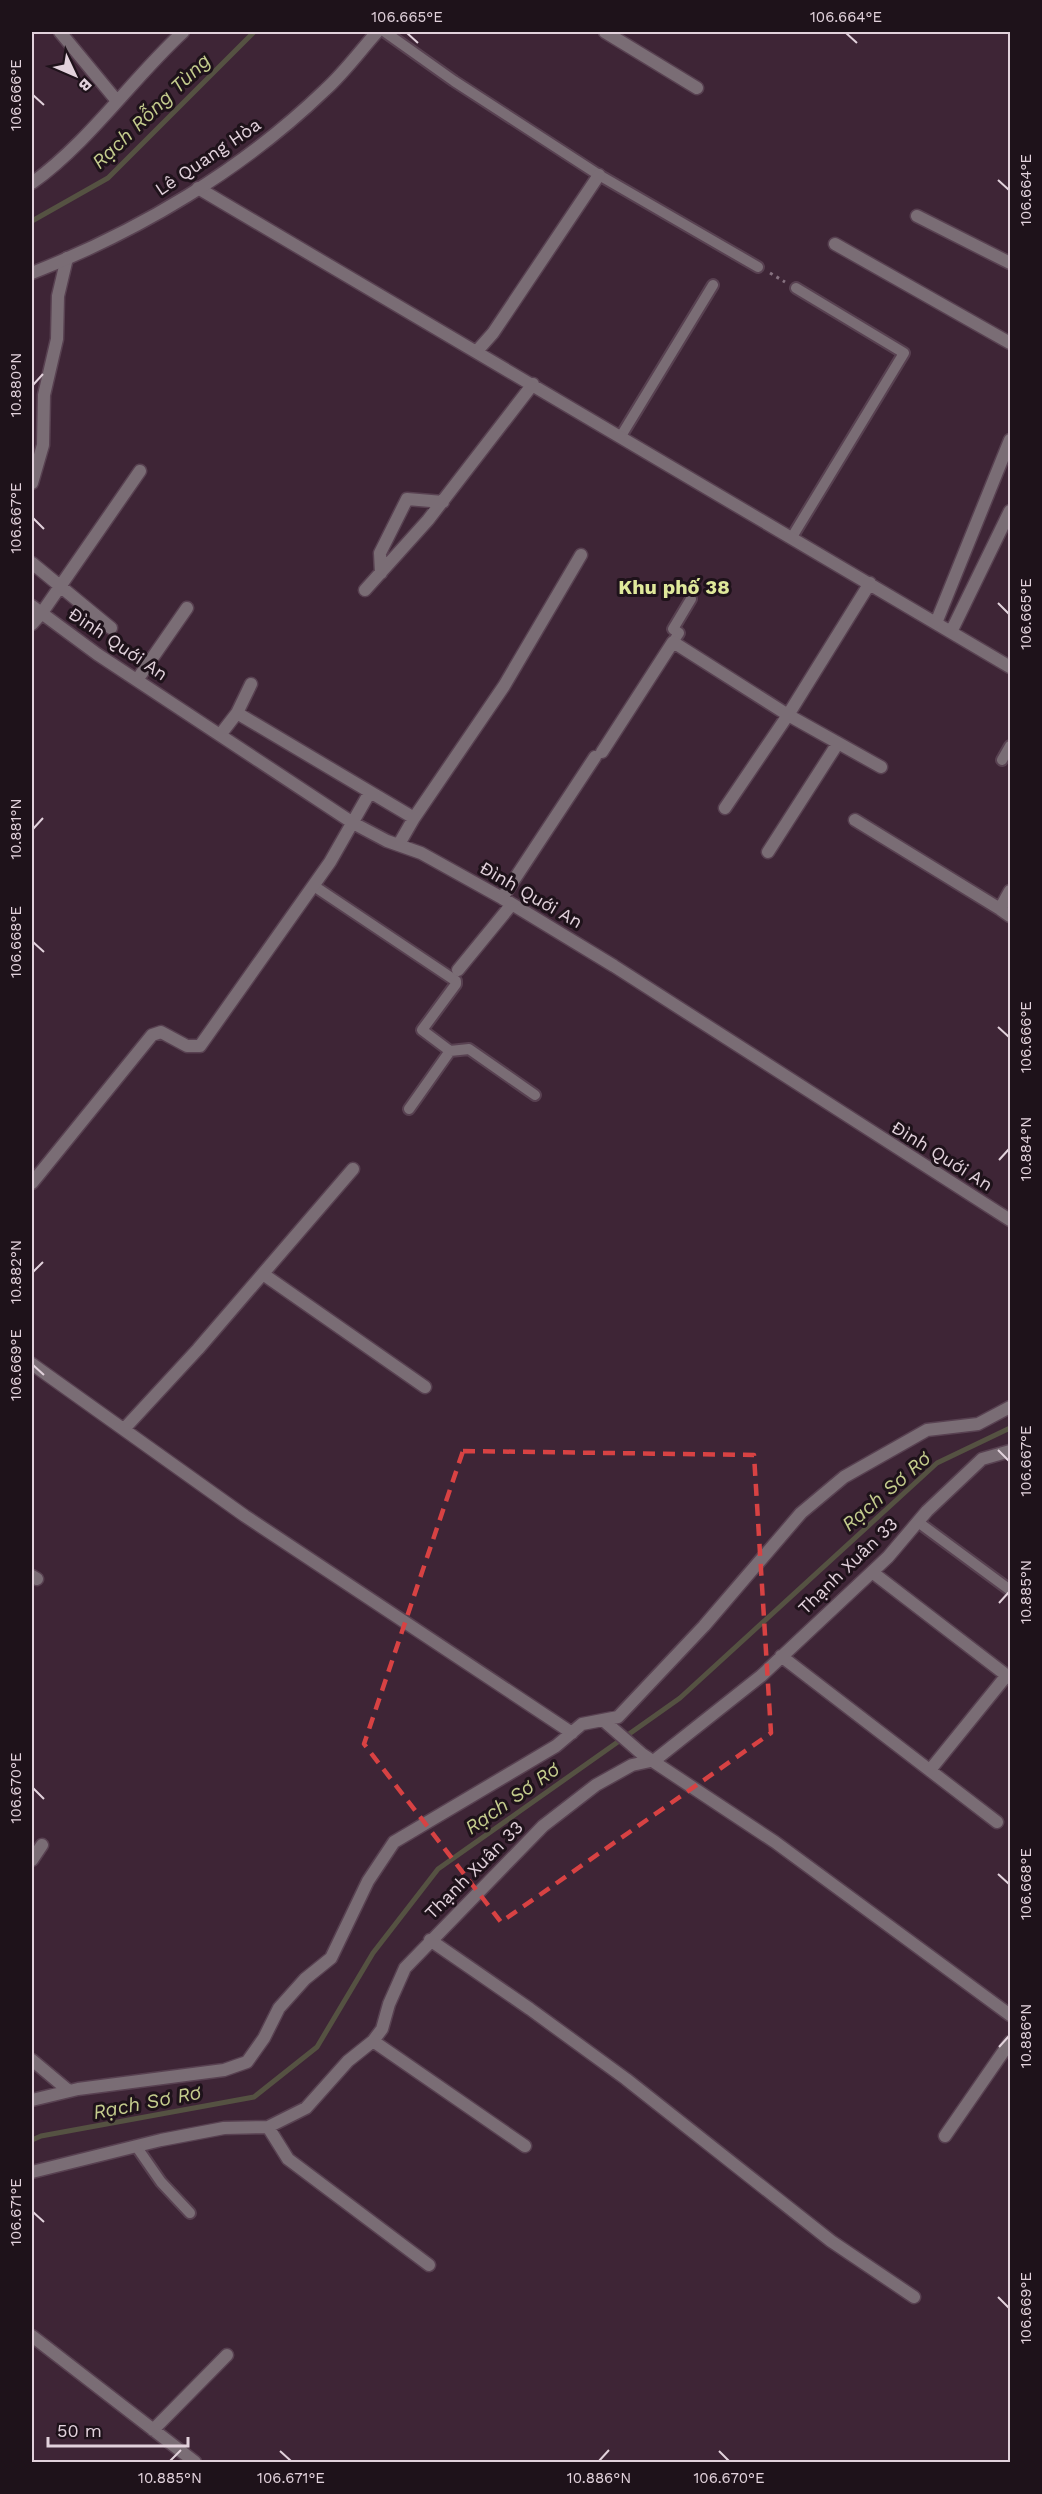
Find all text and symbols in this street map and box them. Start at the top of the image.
text: 106.665°E [371,8,443,26]
text: 106.664°E [810,8,882,26]
north arrow [45,45,105,105]
water label: Rạch Rỗng Tùng [87,48,215,174]
text: 106.666°E [7,59,25,131]
text: B [75,75,96,96]
street label: Lê Quang Hòa [151,114,264,200]
text: 106.664°E [1017,154,1035,226]
text: 10.880°N [7,353,25,417]
text: 106.667°E [7,482,25,554]
district label: Khu phố 38 [618,575,730,599]
text: 106.665°E [1017,578,1035,650]
street label: Đình Quới An [65,603,172,684]
text: 10.881°N [7,798,25,860]
street label: Đình Quới An [476,857,586,932]
text: 106.668°E [7,906,25,978]
text: 106.666°E [1017,1001,1035,1073]
street label: Đình Quới An [888,1116,997,1195]
text: 10.884°N [1017,1117,1035,1181]
text: 10.882°N [7,1240,25,1304]
text: 106.669°E [7,1329,25,1401]
text: 106.667°E [1017,1425,1035,1497]
water label: Rạch Sơ Rơ [837,1446,935,1536]
street label: Thạnh Xuân 33 [794,1513,902,1618]
text: 10.885°N [1017,1560,1035,1624]
text: 106.670°E [7,1753,25,1823]
water label: Rạch Sơ Rơ [460,1757,564,1839]
street label: Thạnh Xuân 33 [420,1816,527,1923]
text: 106.668°E [1017,1848,1035,1920]
text: 10.886°N [1017,2004,1035,2068]
water label: Rạch Sơ Rơ [91,2080,203,2124]
text: 106.671°E [7,2178,25,2246]
text: 106.669°E [1017,2272,1035,2344]
scale bar [48,2410,188,2448]
text: 50 m [57,2420,102,2441]
text: 10.885°N [138,2469,202,2487]
text: 106.671°E [257,2469,325,2487]
text: 10.886°N [567,2469,631,2487]
text: 106.670°E [694,2469,764,2487]

